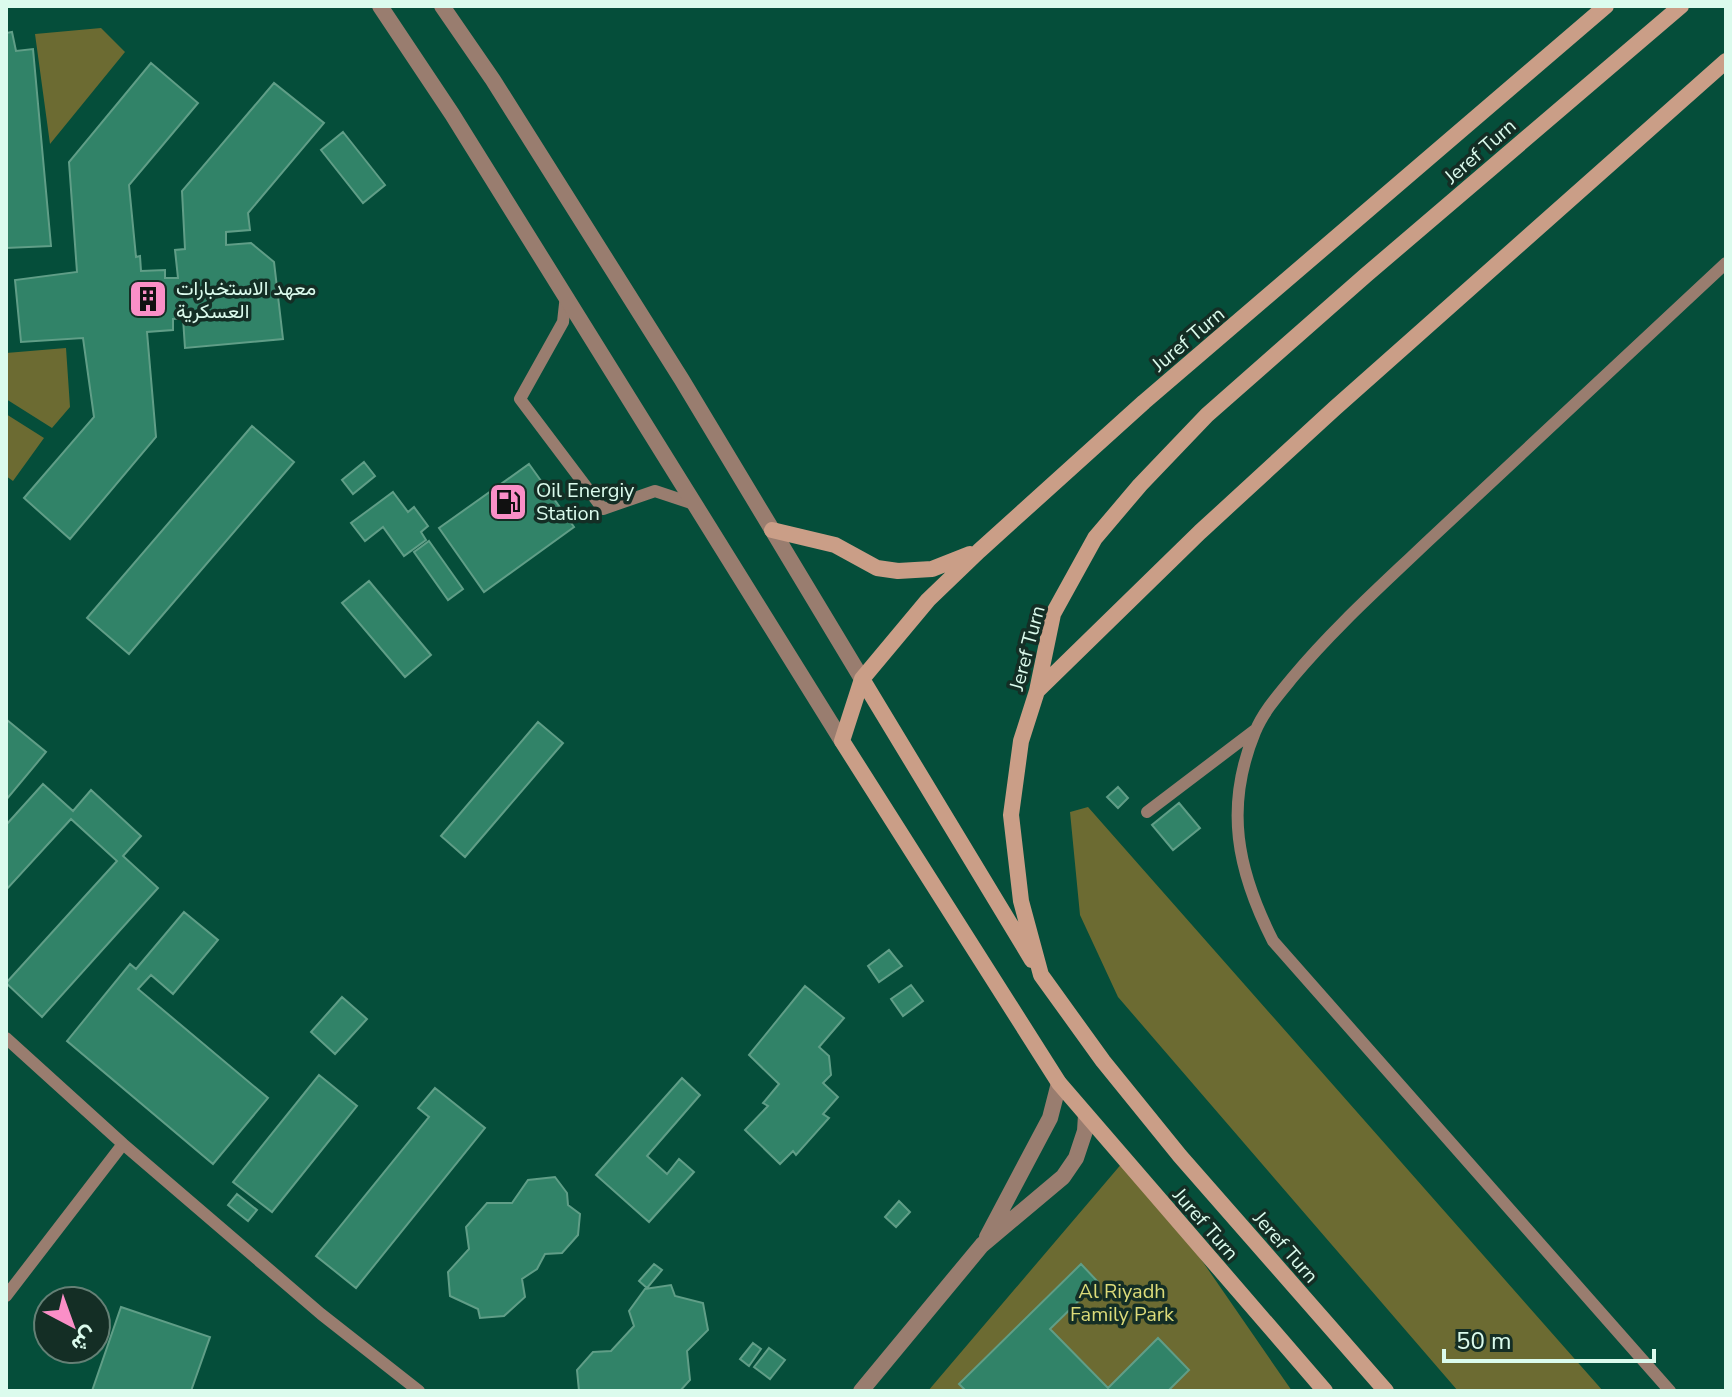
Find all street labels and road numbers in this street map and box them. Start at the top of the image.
street label: Jeref Turn [1438,113,1522,191]
street label: Juref Turn [1145,301,1231,378]
street label: Jeref Turn [1003,603,1052,695]
street label: Juref Turn [1166,1182,1245,1266]
street label: Jeref Turn [1246,1205,1324,1289]

